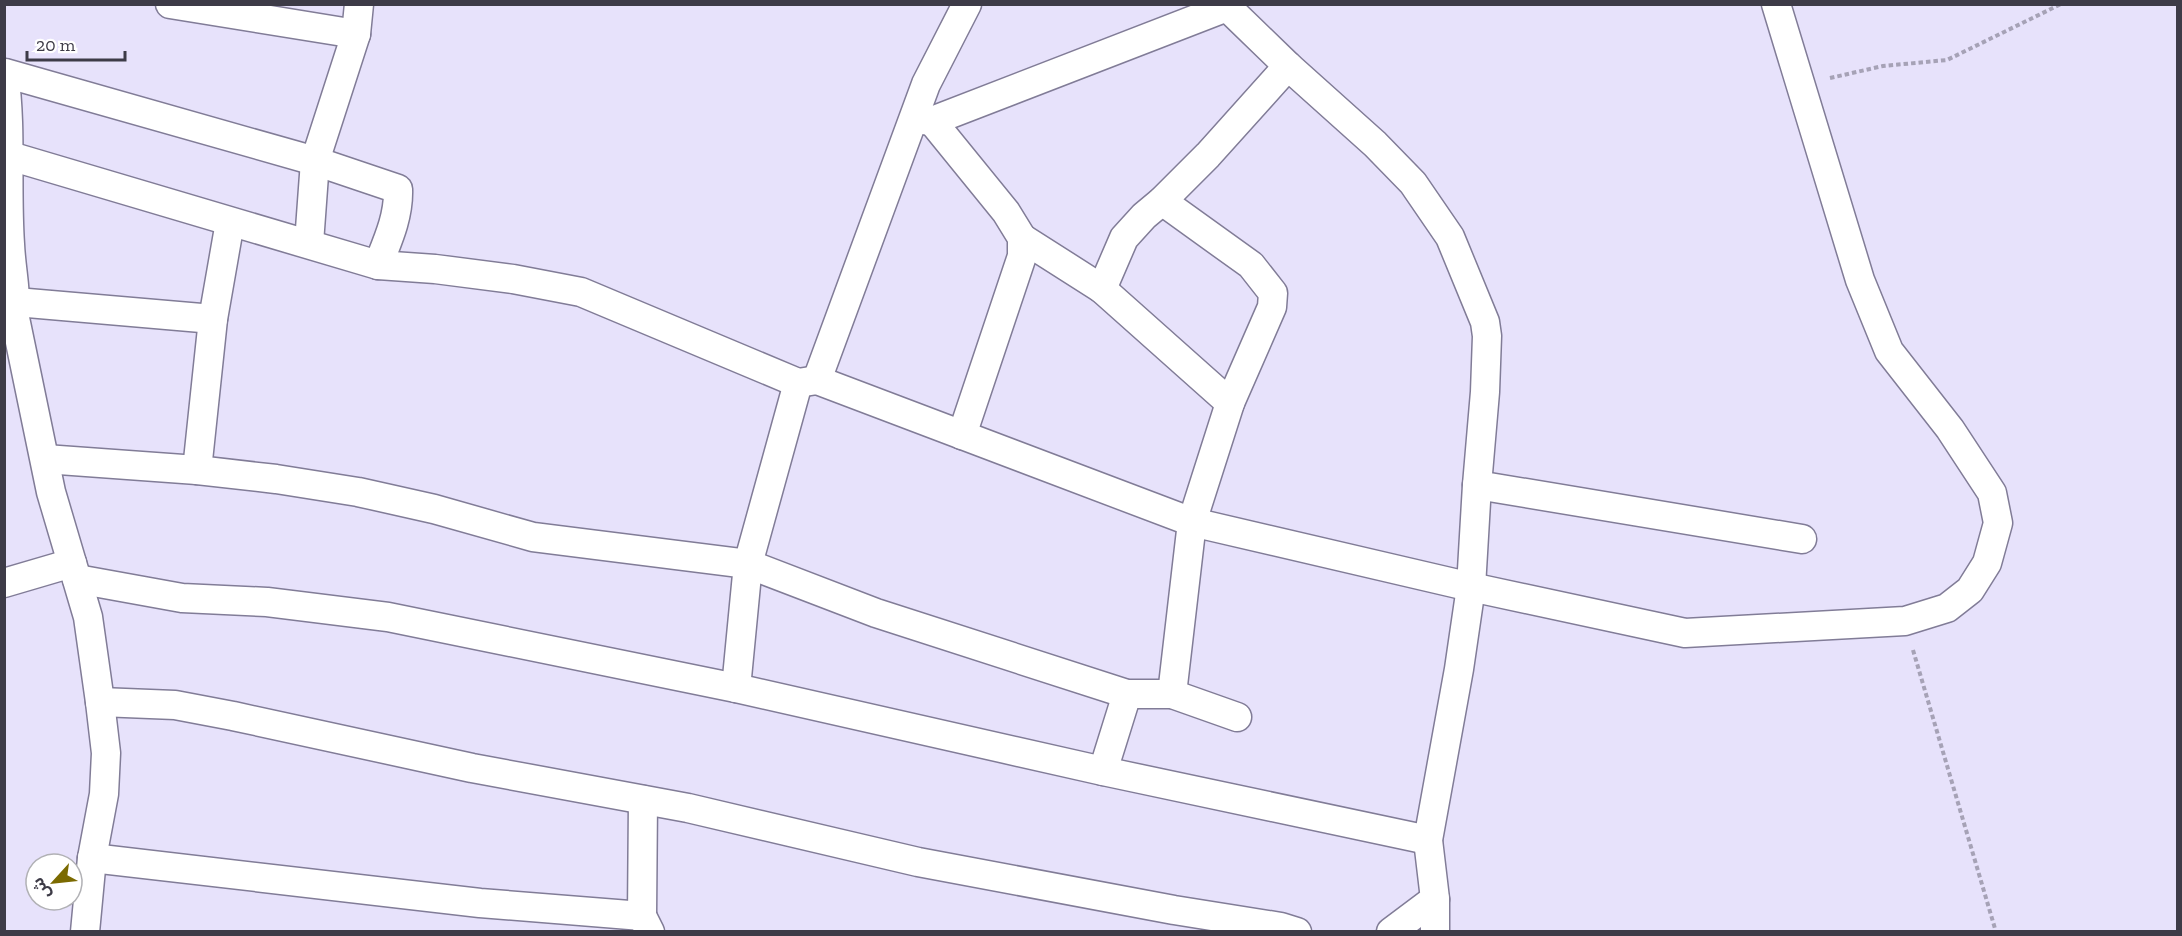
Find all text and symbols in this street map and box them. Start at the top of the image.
scale bar [27,24,124,62]
text: 20 m [36,34,76,56]
north arrow [24,852,84,912]
text: ش [28,874,55,903]

